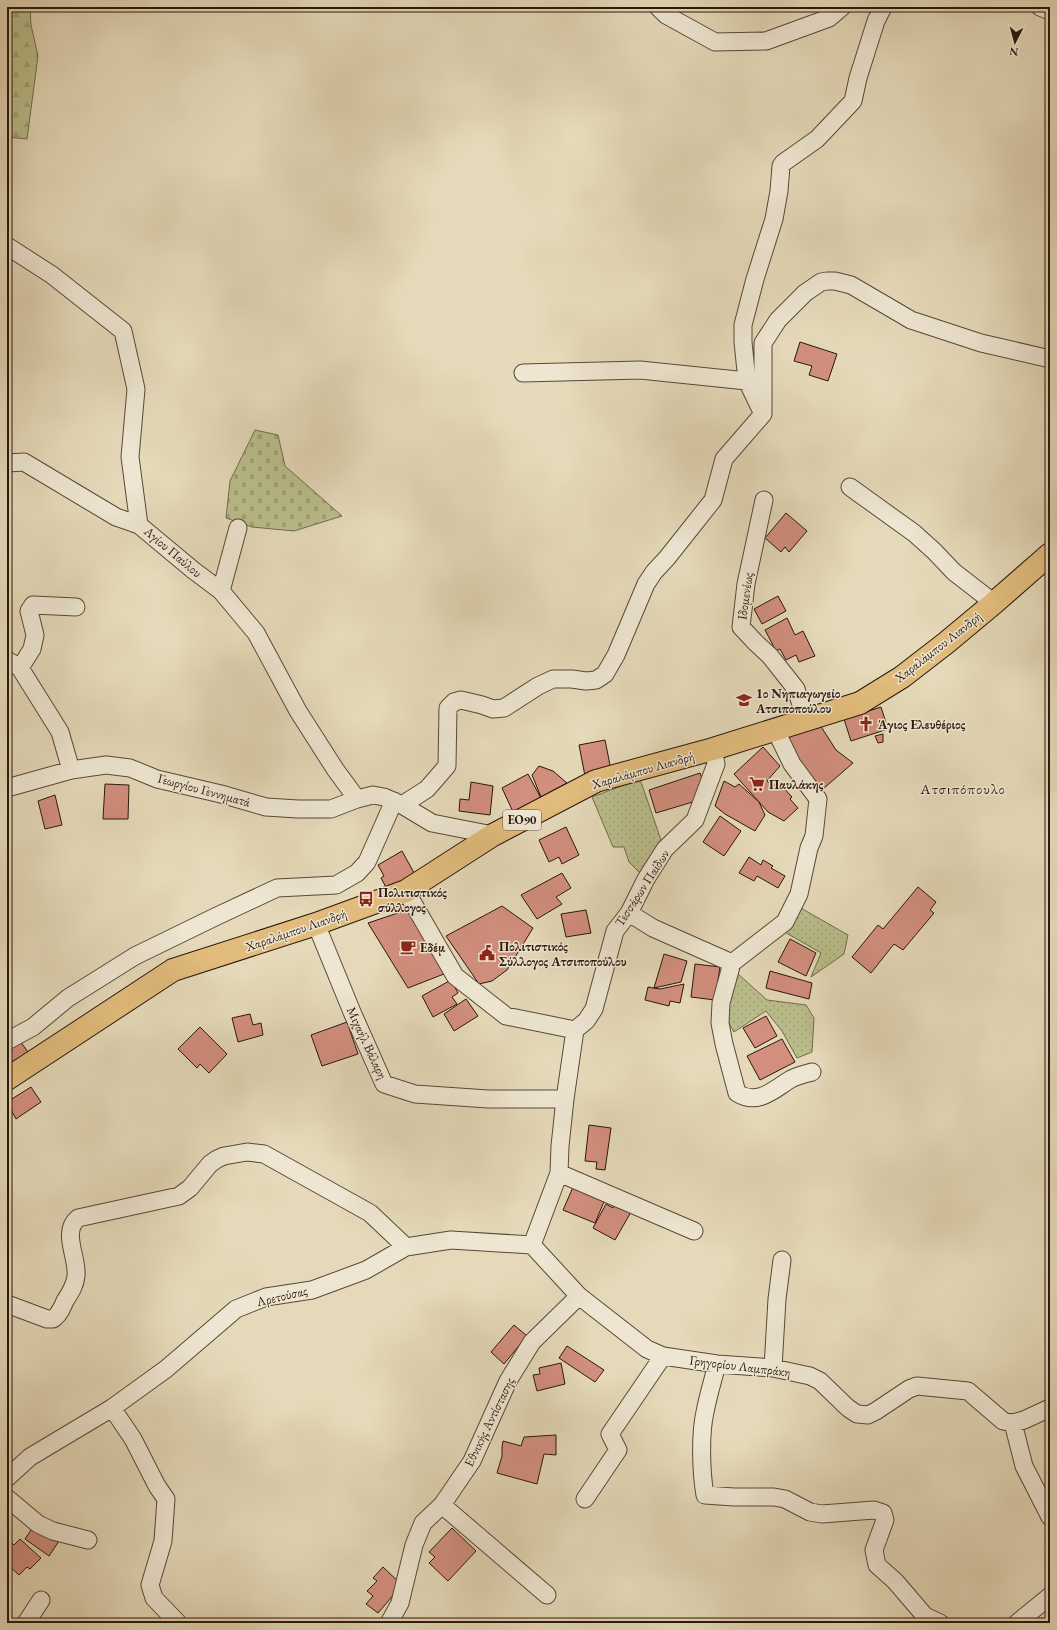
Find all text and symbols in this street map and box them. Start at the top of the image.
north arrow [995,22,1035,62]
text: N [1009,45,1019,59]
street label: Αγίου Παύλου [140,522,206,581]
street label: Ιδομενέως [733,571,757,621]
street label: Χαραλάμπου Λιανδρή [890,608,985,687]
place label: 1ο Νηπιαγωγείο Ατσιποπούλου [755,685,841,717]
school or university icon: 1ο Νηπιαγωγείο Ατσιποπούλου [735,691,753,709]
church icon: Άγιος Ελευθέριος [857,715,875,733]
place label: Άγιος Ελευθέριος [877,716,966,733]
street label: Χαραλάμπου Λιανδρή [589,747,696,793]
street label: Γεωργίου Γεννηματά [156,769,252,811]
supermarket icon: Παυλάκης [748,775,766,793]
place label: Παυλάκης [769,776,824,793]
district label: Ατσιπόπουλο [919,779,1006,798]
road number: ΕΟ90 [503,810,541,830]
street label: Τεσσάρων Παίδων [611,846,673,930]
place label: Πολιτιστικός σύλλογος [378,884,447,916]
bus stop icon: Πολιτιστικός σύλλογος [357,890,375,908]
street label: Χαραλάμπου Λιανδρή [242,905,349,956]
cafe icon: Εδέμ [399,938,417,956]
place label: Πολιτιστικός Σύλλογος Ατσιποπούλου [499,938,627,970]
place label: Εδέμ [420,939,446,956]
public building icon: Πολιτιστικός Σύλλογος Ατσιποπούλου [478,944,496,962]
street label: Μιχαήλ Βάλαρη [343,1004,391,1082]
street label: Αρετούσας [254,1282,310,1310]
street label: Γρηγορίου Λαμπράκη [688,1351,792,1381]
street label: Εθνικής Αντίστασης [460,1374,518,1469]

